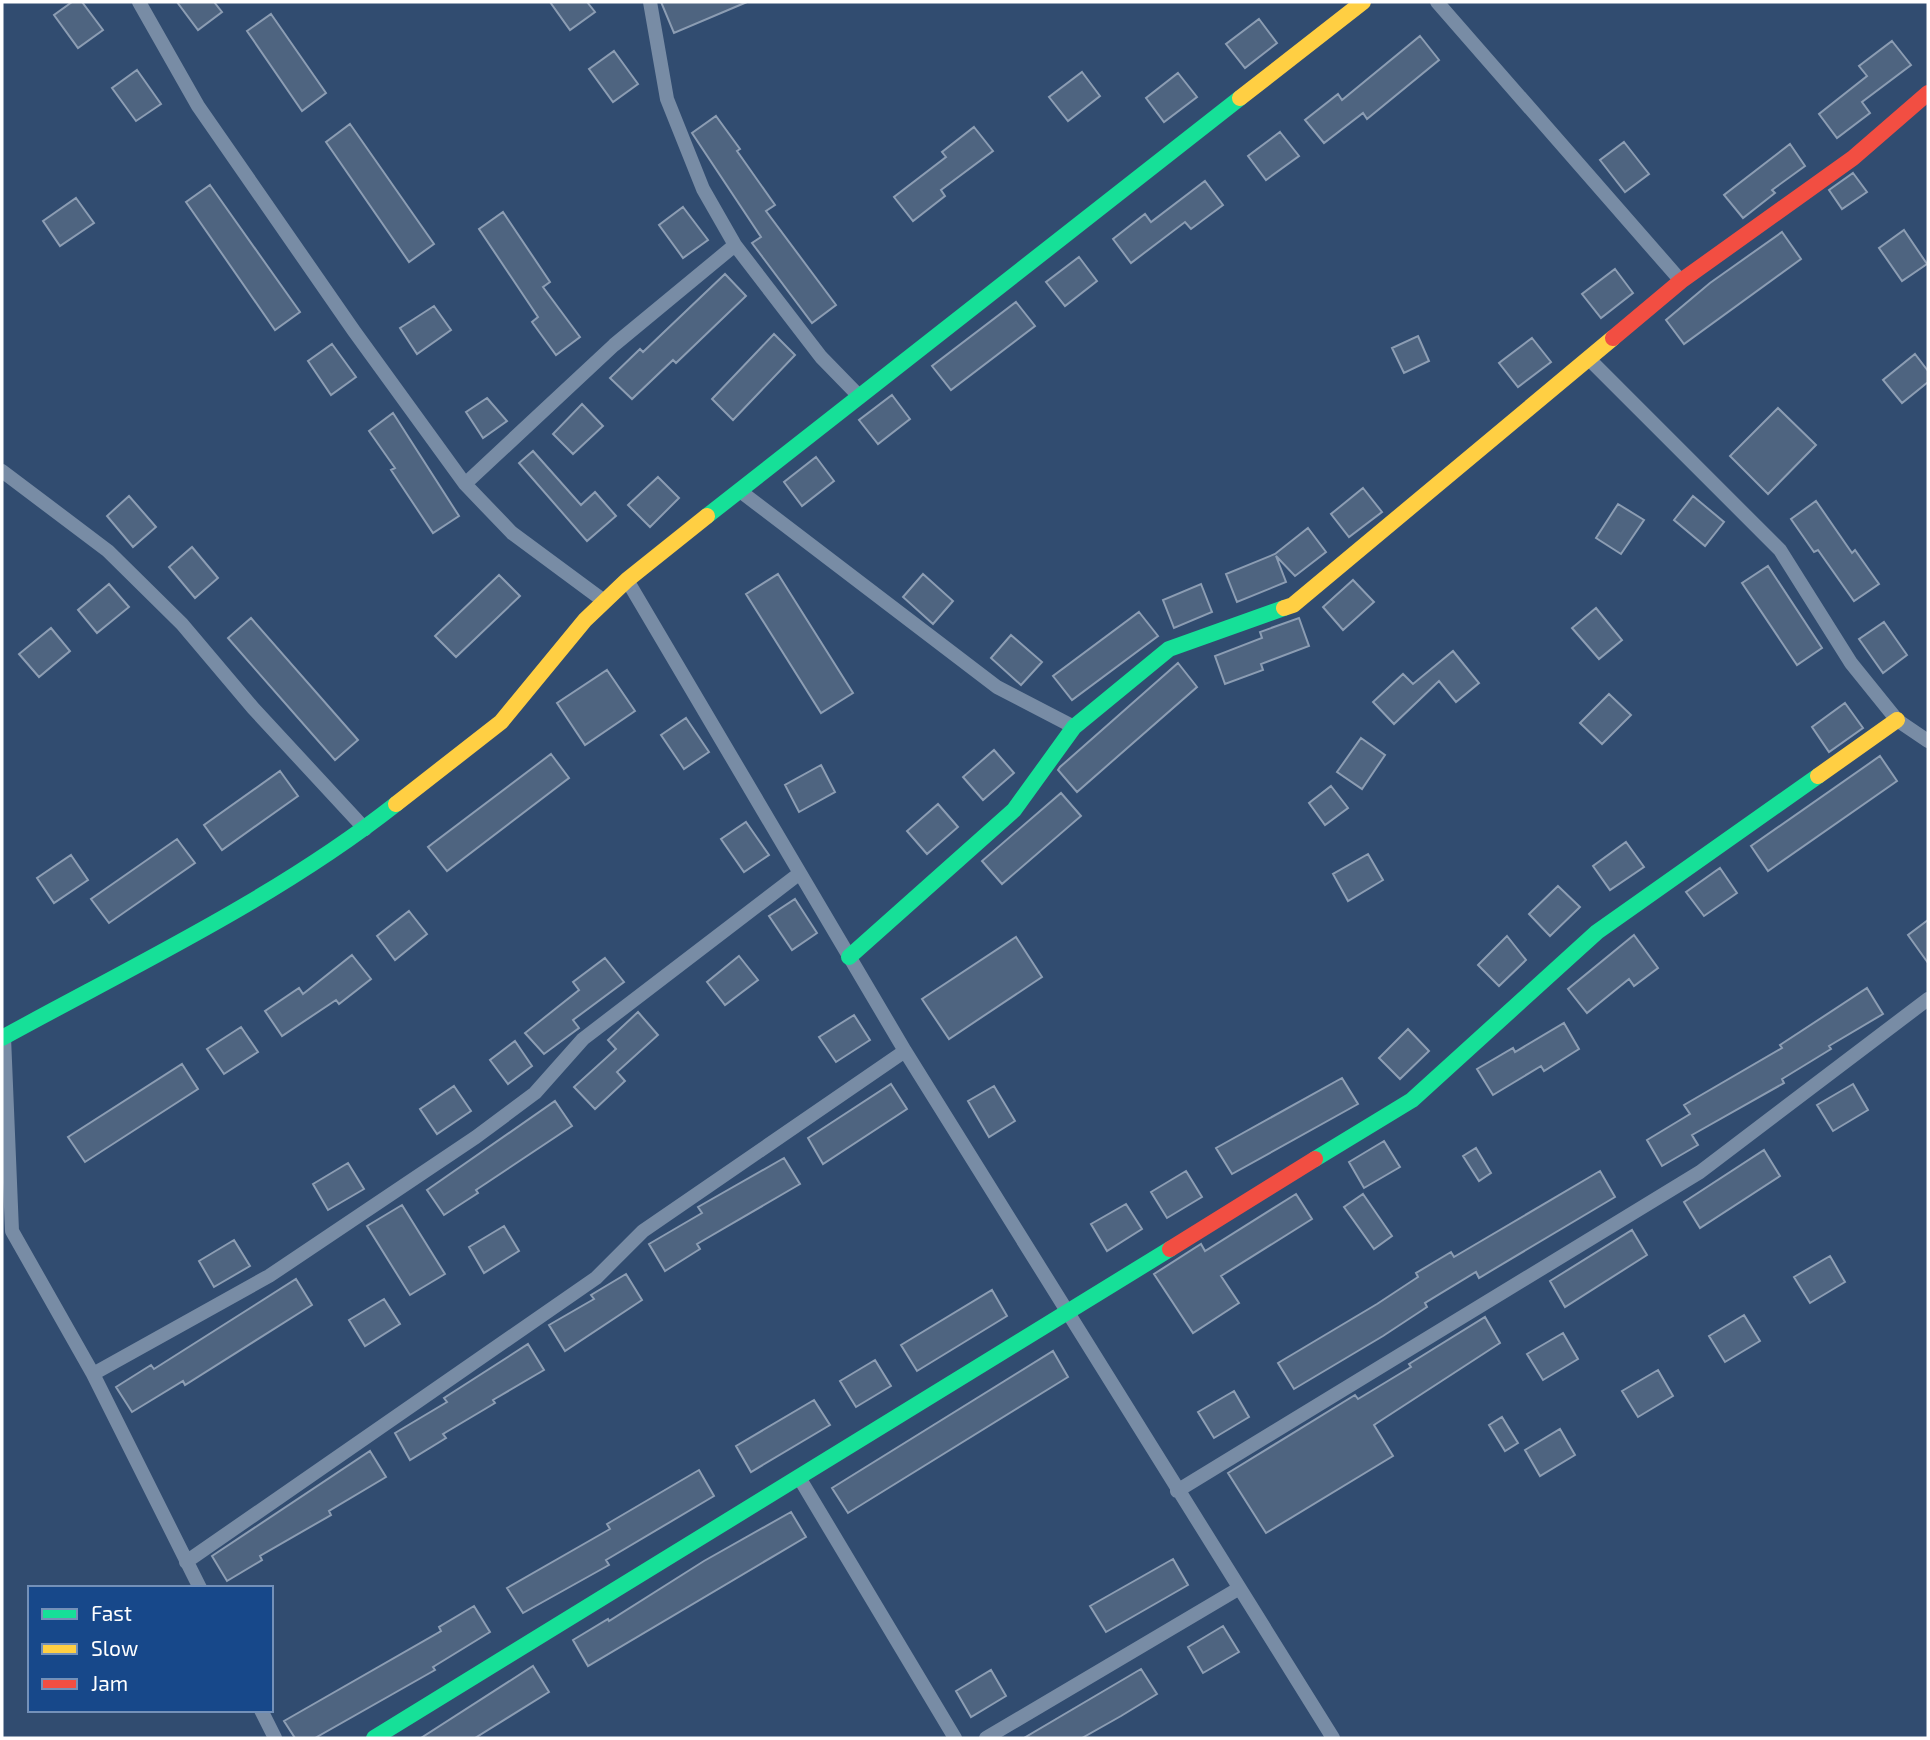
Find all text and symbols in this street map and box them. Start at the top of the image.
legend [28,1586,273,1712]
text: Fast [91,1600,132,1625]
text: Slow [91,1635,138,1660]
text: Jam [91,1670,128,1695]

